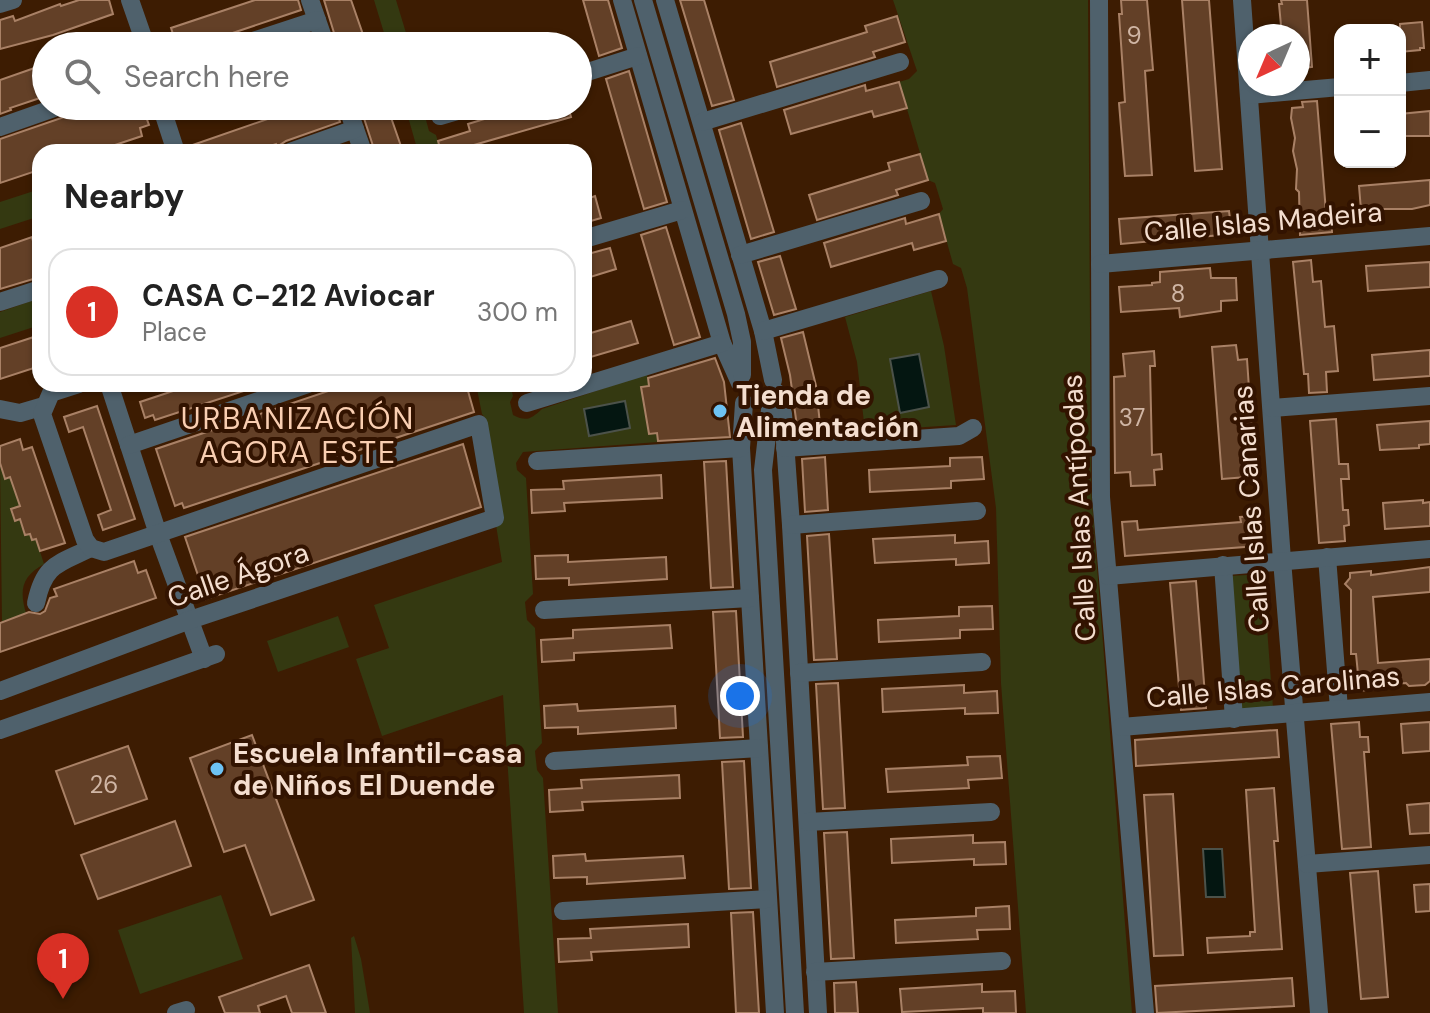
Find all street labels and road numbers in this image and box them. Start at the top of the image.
street label: Calle Islas Madeira [1142,193,1384,251]
street label: Calle Islas Antípodas [1054,373,1104,643]
street label: Calle Islas Canarias [1224,384,1278,634]
street label: Calle Ágora [162,534,314,616]
street label: Calle Islas Carolinas [1144,657,1402,717]

